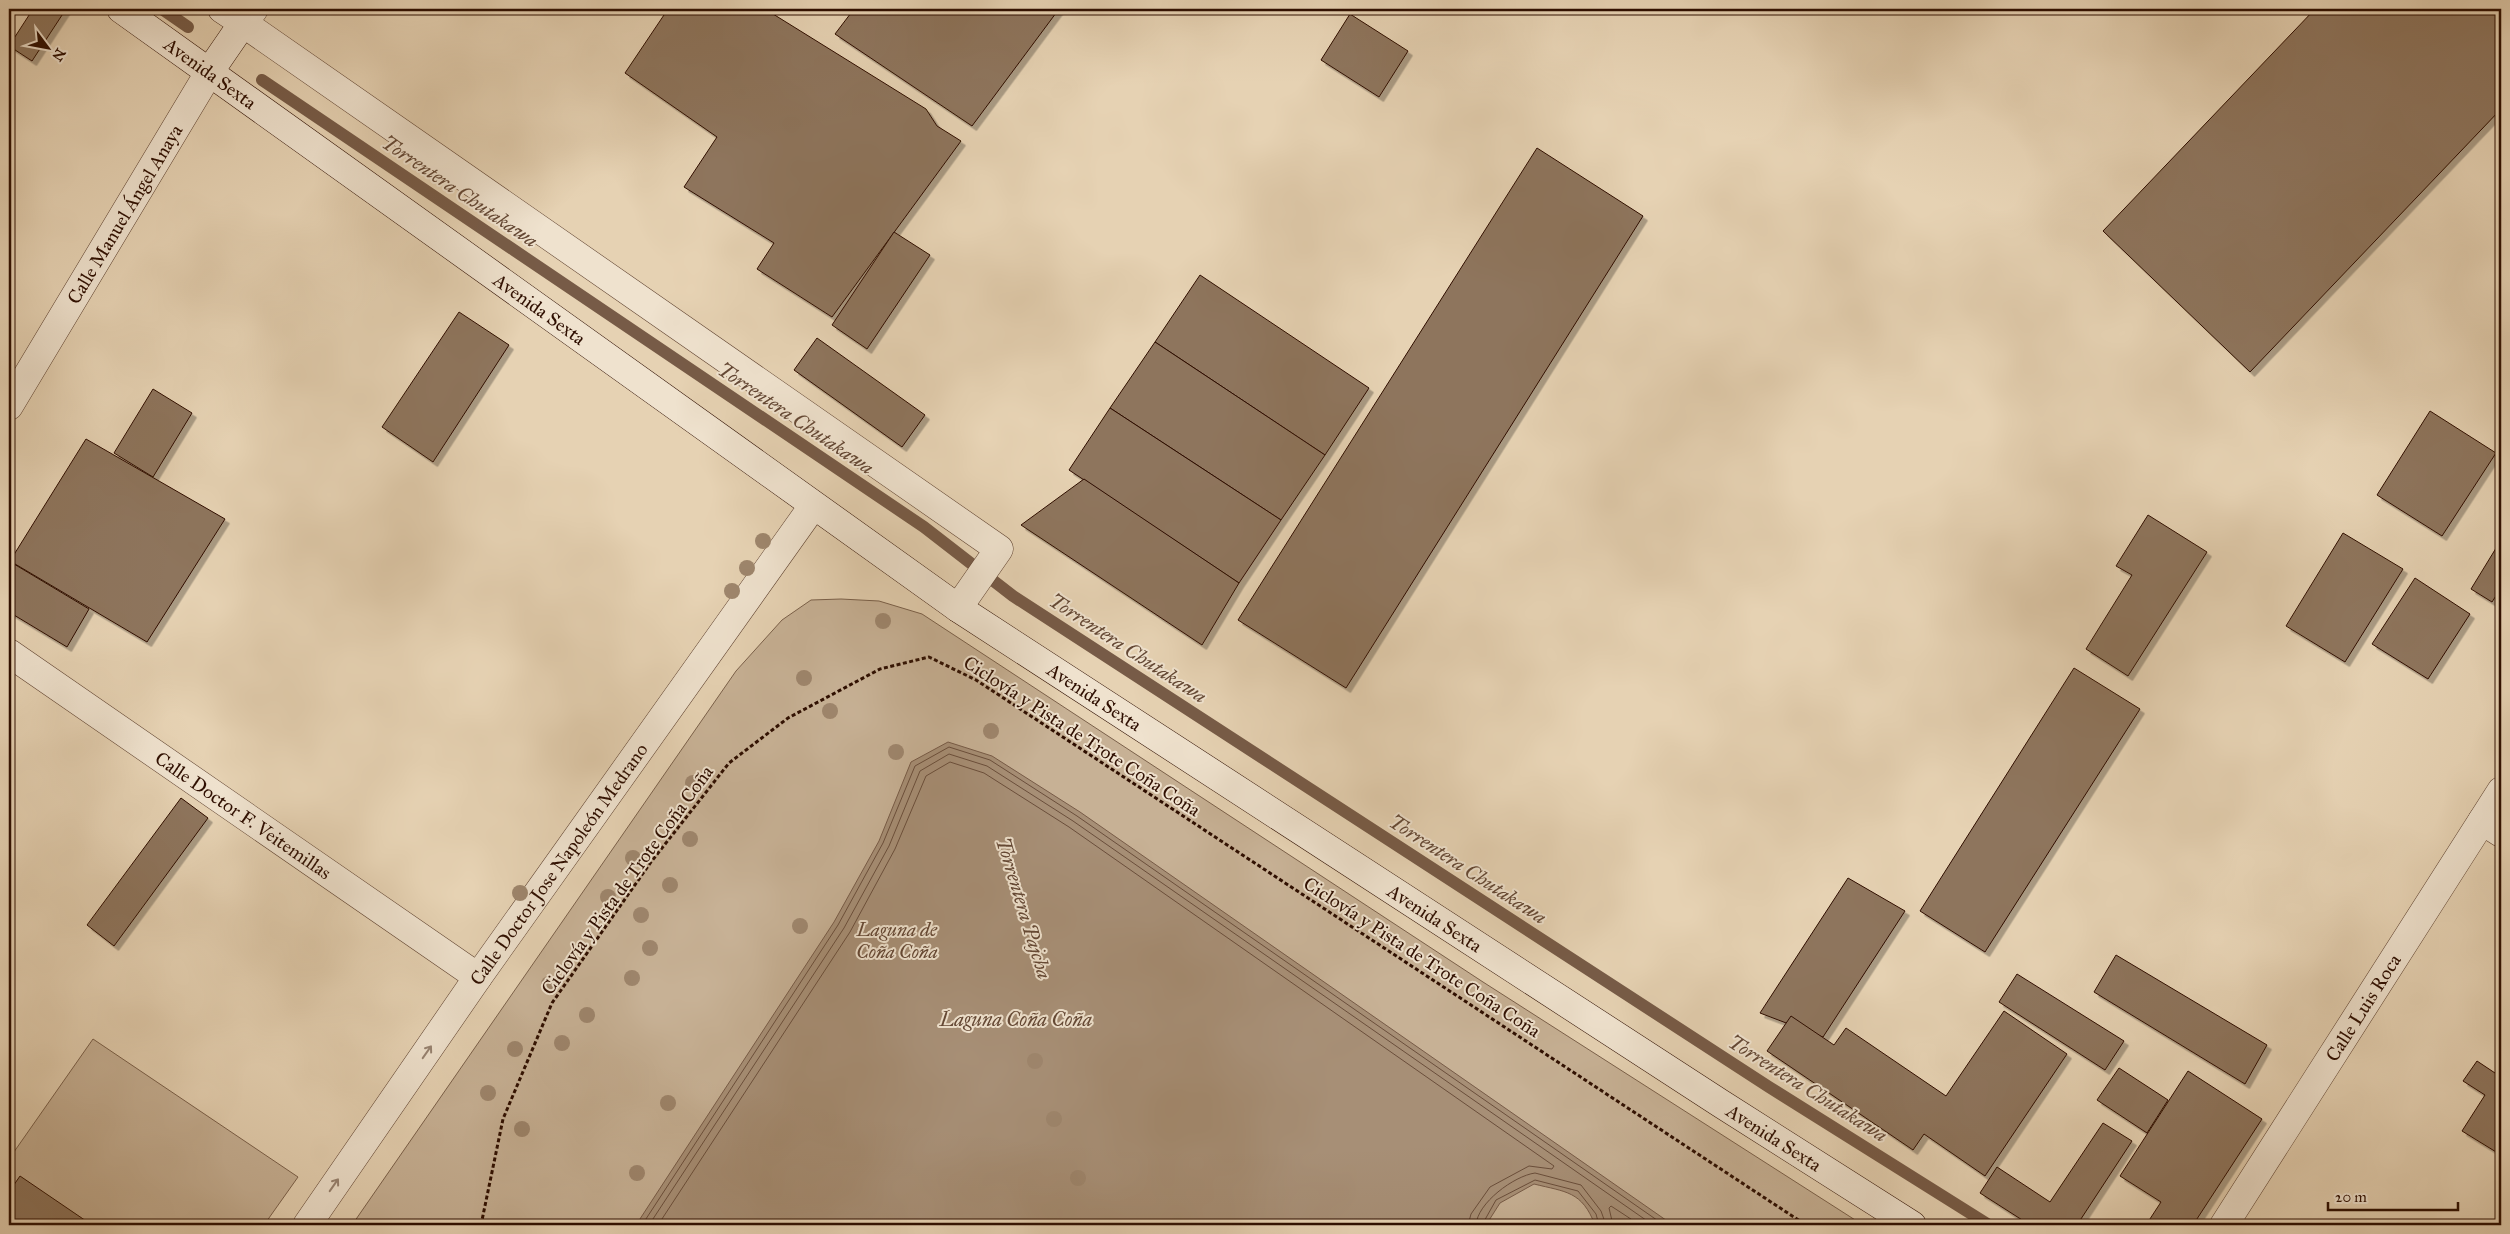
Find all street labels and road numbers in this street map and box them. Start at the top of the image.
street label: Avenida Sexta [159,32,262,114]
street label: Calle Manuel Ángel Anaya [62,119,187,308]
street label: Avenida Sexta [488,267,591,350]
street label: Ciclovía y Pista de Trote Coña Coña [959,651,1206,822]
street label: Avenida Sexta [1042,657,1147,736]
street label: Calle Doctor Jose Napoleón Medrano [465,738,652,989]
street label: Calle Doctor F. Veitemillas [151,746,336,884]
street label: Ciclovía y Pista de Trote Coña Coña [536,760,719,999]
street label: Ciclovía y Pista de Trote Coña Coña [1299,872,1546,1043]
street label: Avenida Sexta [1383,878,1487,957]
street label: Calle Luis Roca [2320,949,2406,1065]
street label: Avenida Sexta [1722,1098,1827,1177]

